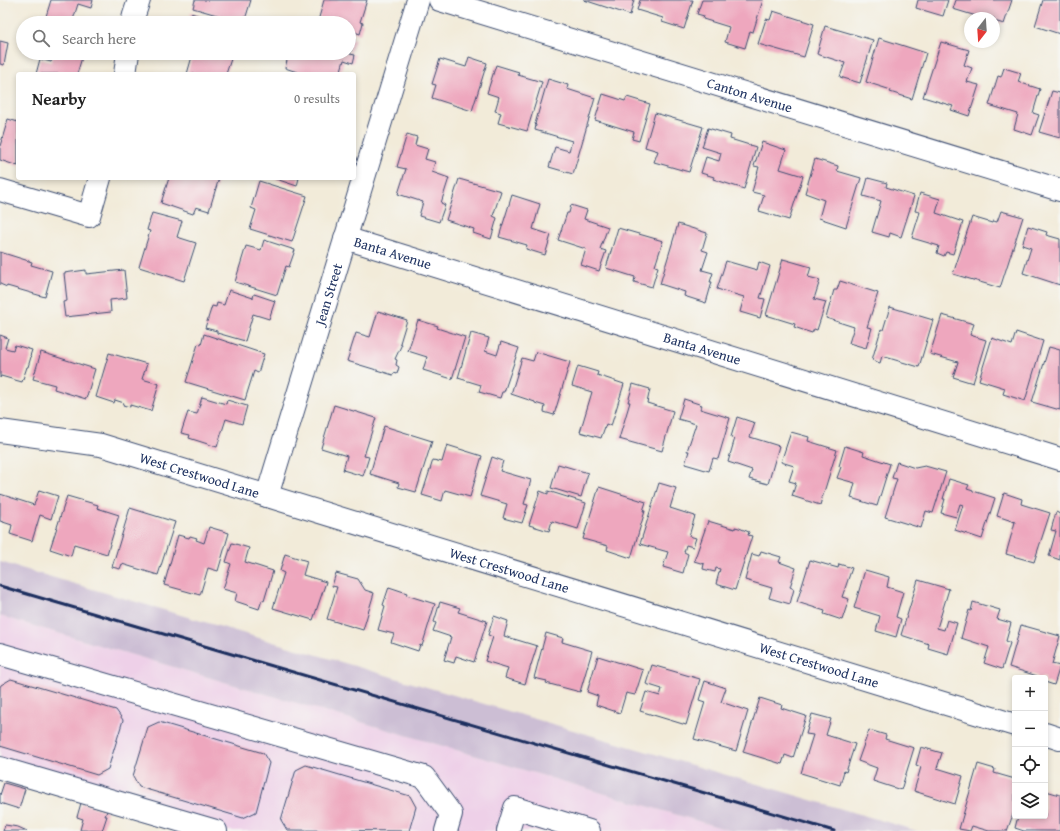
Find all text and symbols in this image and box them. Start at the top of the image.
north arrow [964,12,1000,48]
search box [16,16,356,60]
icon: search [30,27,52,49]
text: Search here [62,28,136,49]
street label: Canton Avenue [705,72,795,118]
text: Nearby [32,86,86,111]
text: 0 results [294,89,340,108]
street label: Banta Avenue [352,231,434,274]
street label: Jean Street [309,261,347,330]
street label: Banta Avenue [661,327,744,370]
street label: West Crestwood Lane [137,447,262,503]
street label: West Crestwood Lane [447,542,572,598]
street label: West Crestwood Lane [757,637,882,693]
map controls [1012,675,1048,819]
button: + [1012,675,1048,711]
button: − [1012,711,1048,747]
button: locate [1012,747,1048,783]
button: layers [1012,783,1048,819]

